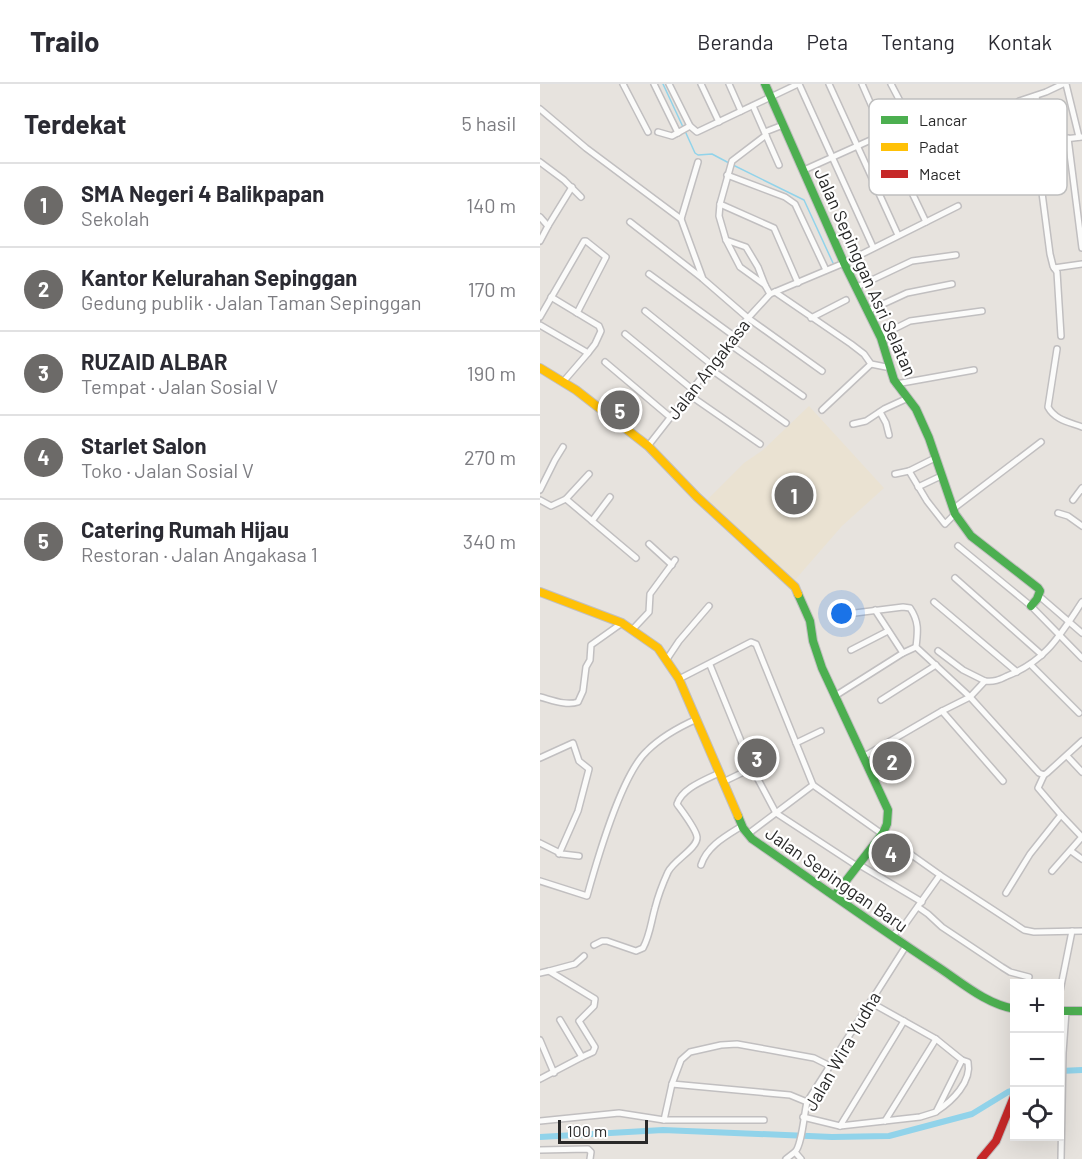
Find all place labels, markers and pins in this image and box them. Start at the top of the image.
pin: 5 [600,388,640,432]
pin: 1 [774,472,814,518]
pin: 3 [738,736,776,780]
pin: 2 [872,738,912,784]
pin: 4 [872,830,910,876]

